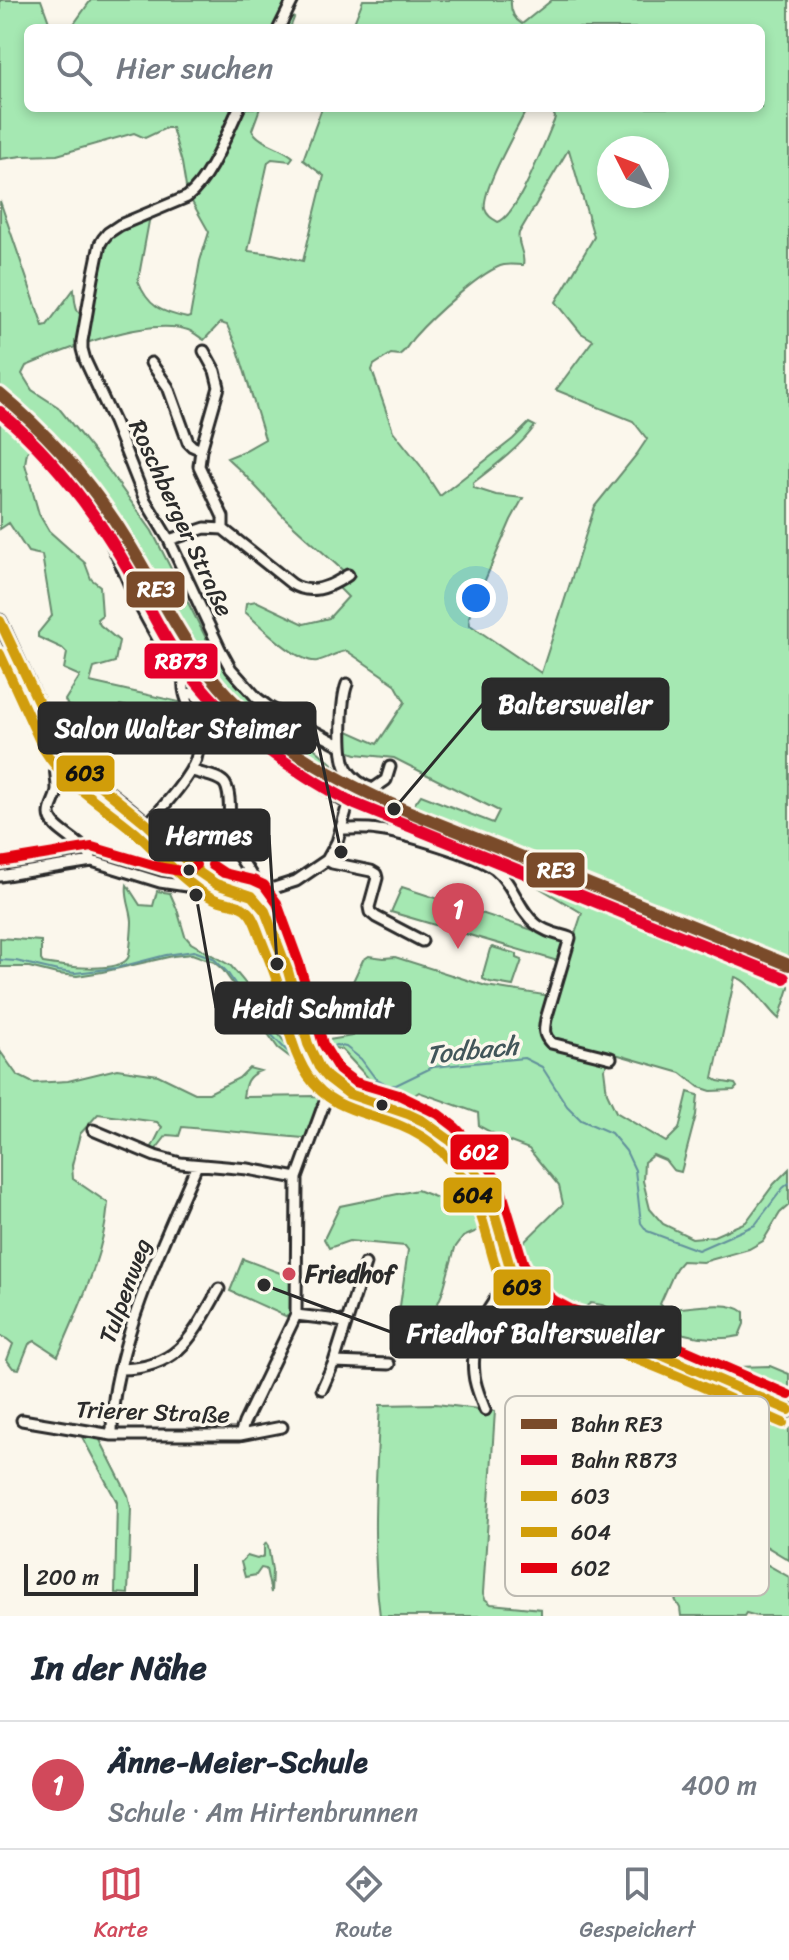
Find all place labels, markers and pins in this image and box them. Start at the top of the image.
callout: Baltersweiler [483,679,668,729]
callout: Salon Walter Steimer [39,703,315,753]
callout: Hermes [150,810,269,860]
unlabelled marker [181,862,197,878]
pin: 1 [432,883,484,949]
callout: Heidi Schmidt [216,983,410,1033]
unlabelled marker [374,1097,390,1113]
place label: Friedhof [304,1253,398,1295]
marker: Friedhof [280,1265,298,1283]
callout: Friedhof Baltersweiler [391,1307,680,1357]

